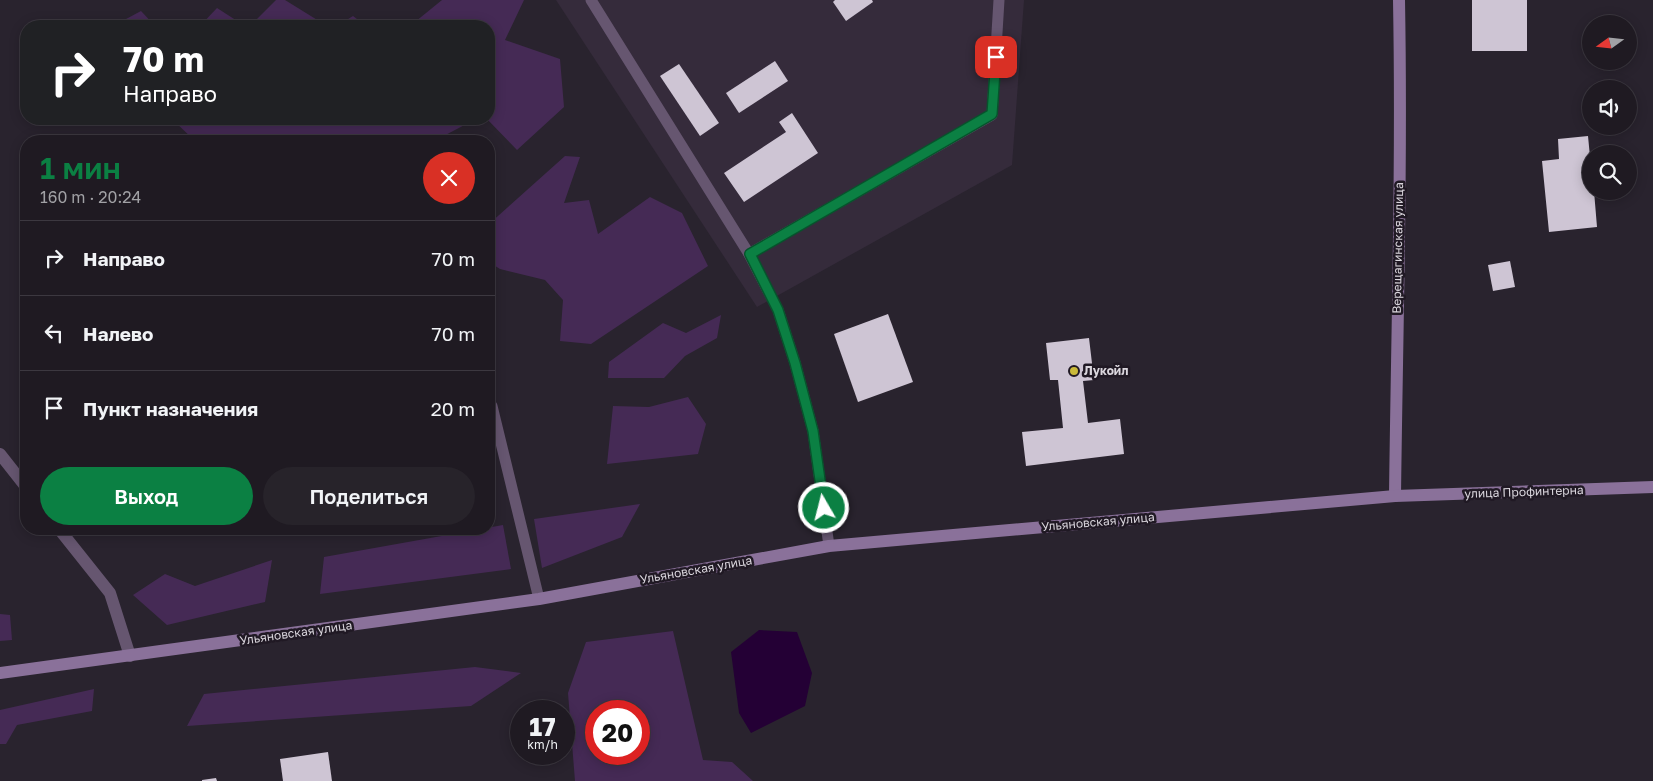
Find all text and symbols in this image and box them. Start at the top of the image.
north arrow [1582,15,1638,70]
map controls [1582,15,1637,200]
pin [975,36,1017,78]
text: 70 m [123,38,204,80]
icon: right [40,40,105,105]
icon: arrive [982,43,1010,71]
text: Направо [123,80,217,107]
button: sound [1582,80,1637,135]
button: search [1582,145,1637,200]
text: 1 мин [40,150,121,186]
button: close [423,152,475,204]
street label: Верещагинская улица [1389,182,1406,314]
text: 160 m · 20:24 [40,187,141,207]
icon: right [40,244,68,272]
text: Направо [83,247,165,270]
text: 70 m [432,247,475,270]
icon: left [40,319,68,347]
text: Налево [83,322,153,345]
text: 70 m [432,322,475,345]
place label: Лукойл [1084,363,1128,378]
marker: Лукойл [1068,365,1080,377]
icon: arrive [40,394,68,422]
text: Пункт назначения [83,397,258,420]
text: 20 m [431,397,475,420]
button: Выход [40,467,253,525]
button: Поделиться [263,467,475,525]
position arrow [797,481,849,533]
street label: улица Профинтерна [1464,482,1584,501]
street label: Ульяновская улица [1041,509,1155,534]
street label: Ульяновская улица [639,552,753,587]
street label: Ульяновская улица [239,617,353,648]
speed limit sign: 20 [585,700,650,765]
text: 17 [529,711,556,742]
text: km/h [527,737,558,752]

